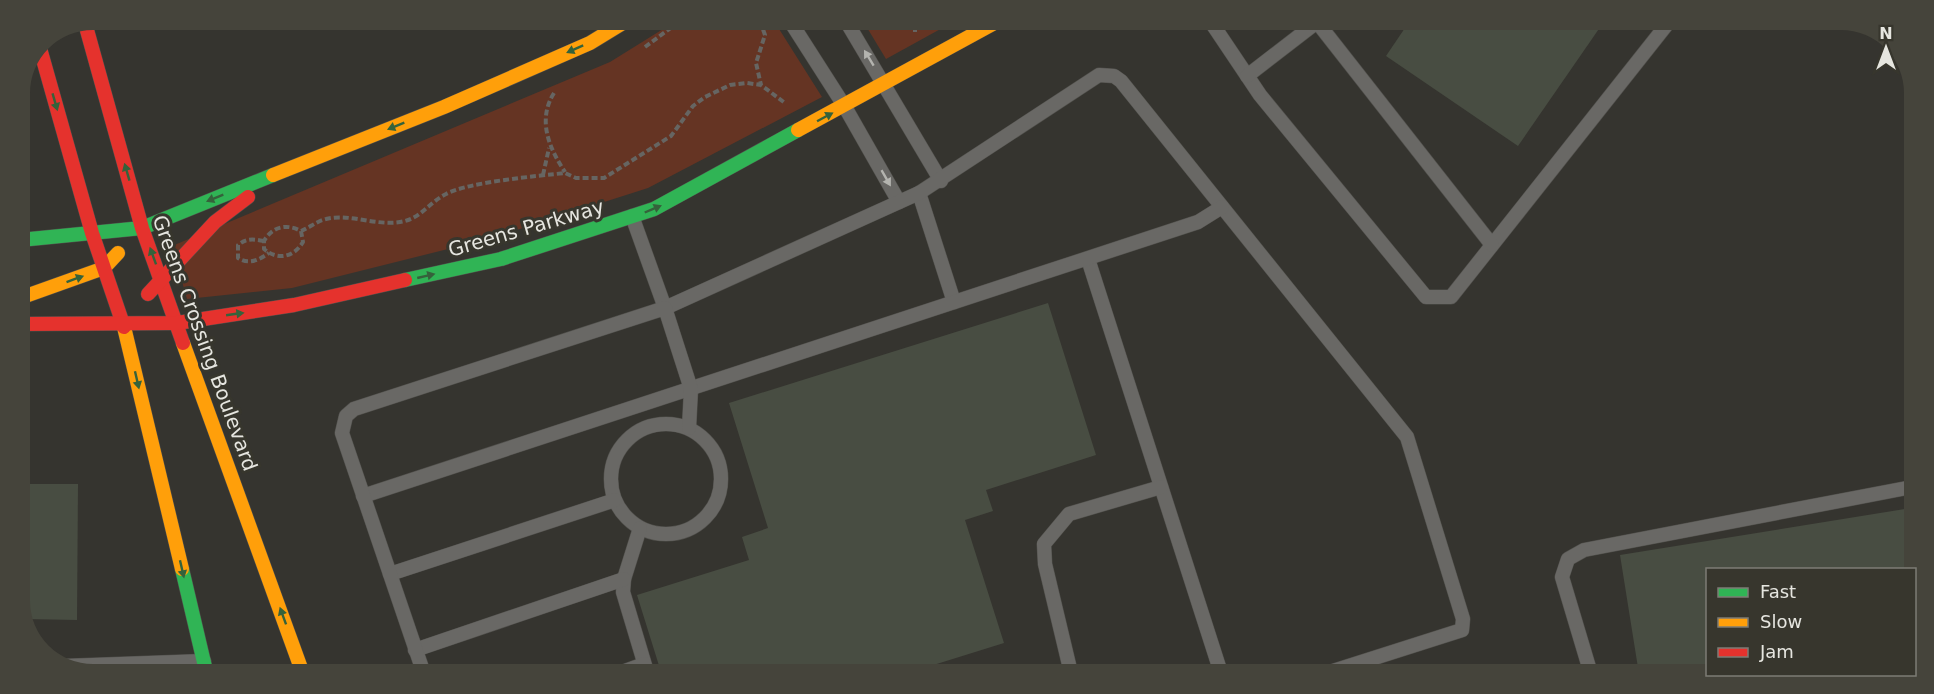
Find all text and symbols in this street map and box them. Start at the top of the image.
north arrow [1856,18,1916,78]
text: N [1879,24,1893,43]
one-way arrow [566,44,584,54]
one-way arrow [863,50,874,66]
one-way arrow [51,93,60,111]
one-way arrow [817,112,834,122]
one-way arrow [387,121,405,131]
one-way arrow [122,163,131,181]
one-way arrow [880,170,890,187]
one-way arrow [206,194,224,203]
street label: Greens Parkway [445,194,607,262]
one-way arrow [645,204,663,214]
street label: Greens Crossing Boulevard [147,212,263,474]
one-way arrow [147,247,157,265]
one-way arrow [417,270,436,280]
one-way arrow [66,273,84,283]
one-way arrow [226,309,245,318]
one-way arrow [132,371,142,389]
one-way arrow [178,560,187,579]
legend [1706,568,1916,676]
text: Fast [1760,581,1796,602]
one-way arrow [277,607,287,625]
text: Slow [1760,611,1802,632]
text: Jam [1759,641,1794,662]

